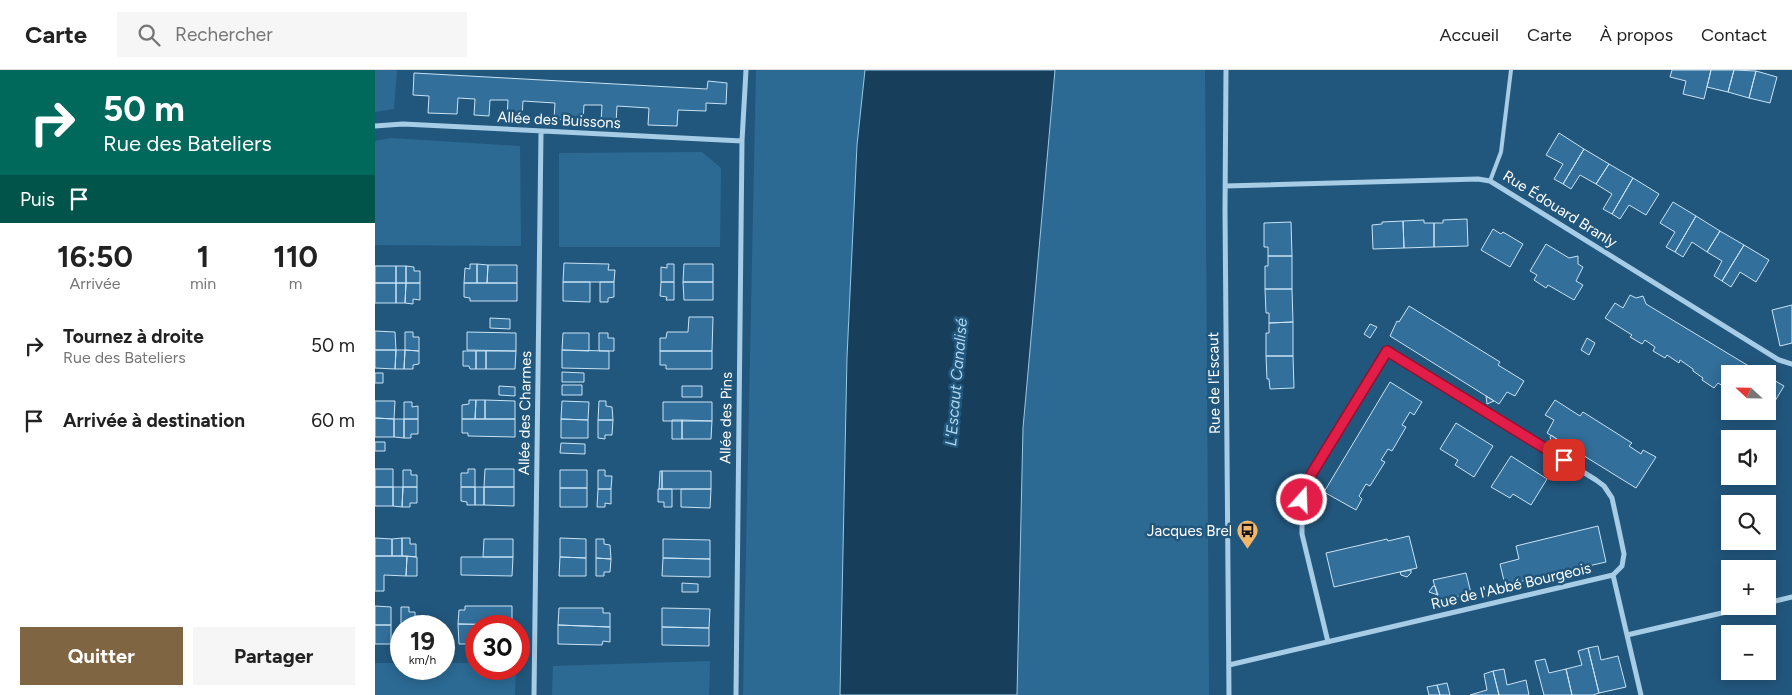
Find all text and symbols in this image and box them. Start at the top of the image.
search box [117,12,467,57]
text: Carte [25,20,87,49]
icon: search [135,21,163,49]
text: Rechercher [175,23,273,46]
text: Accueil [1439,24,1499,46]
text: Carte [1527,24,1572,46]
text: À propos [1600,24,1673,46]
text: Contact [1701,24,1767,46]
text: 50 m [103,88,185,130]
icon: right [20,90,85,155]
street label: Allée des Buissons [497,108,621,132]
text: Rue des Bateliers [103,130,272,157]
street label: Rue Édouard Branly [1500,167,1620,251]
icon: arrive [65,185,93,213]
text: Puis [20,188,55,211]
text: 16:50 [57,238,133,275]
text: 1 [197,238,209,275]
text: 110 [273,238,318,275]
text: Arrivée [69,274,120,293]
text: min [190,274,216,293]
text: m [289,274,302,293]
water label: L'Escaut Canalisé [941,317,971,447]
text: Tournez à droite [63,325,204,348]
street label: Rue de l'Escaut [1204,331,1224,434]
icon: right [20,332,48,360]
text: 50 m [311,334,355,357]
text: Rue des Bateliers [63,348,186,367]
street label: Allée des Charmes [515,351,535,475]
north arrow [1721,365,1776,420]
map controls [1721,365,1776,680]
street label: Allée des Pins [716,372,736,464]
icon: arrive [20,407,48,435]
text: Arrivée à destination [63,409,245,432]
text: 60 m [311,409,355,432]
button: sound [1721,430,1776,485]
pin [1543,439,1585,481]
icon: arrive [1550,446,1578,474]
position arrow [1275,473,1327,525]
button: search [1721,495,1776,550]
bus stop icon: Jacques Brel [1236,519,1260,550]
place label: Jacques Brel [1147,522,1232,540]
street label: Rue de l'Abbé Bourgeois [1429,559,1593,613]
button: + [1721,560,1776,615]
speed limit sign: 30 [465,615,530,680]
button: − [1721,625,1776,680]
text: 19 [410,626,435,656]
button: Quitter [20,627,183,685]
button: Partager [193,627,355,685]
text: km/h [409,653,436,667]

